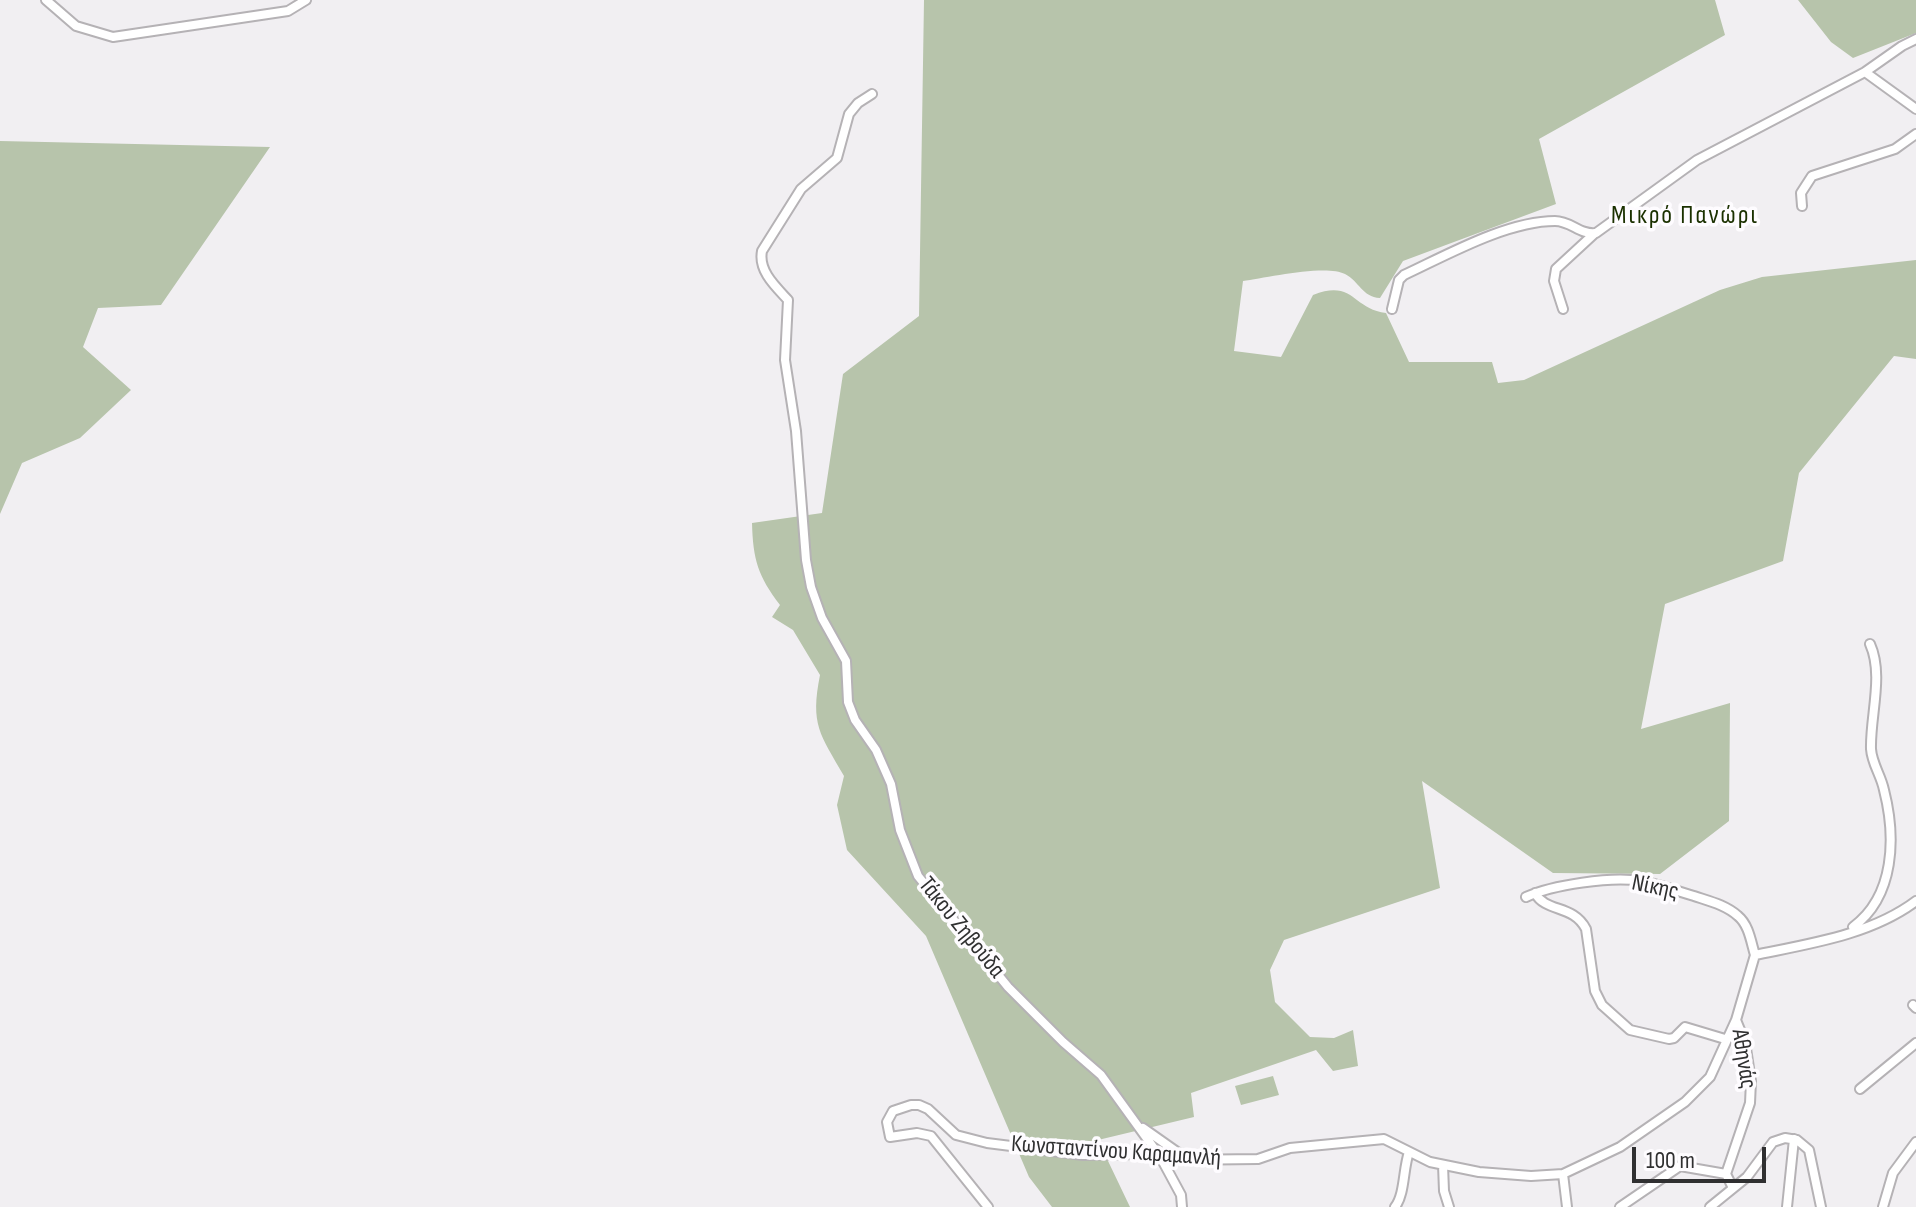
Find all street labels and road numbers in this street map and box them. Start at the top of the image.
street label: Νίκης [1629,869,1681,907]
street label: Τάκου Ζηβούδα [912,872,1010,984]
street label: Αθηνάς [1724,1027,1762,1091]
street label: Κωνσταντίνου Καραμανλή [1010,1130,1222,1174]

